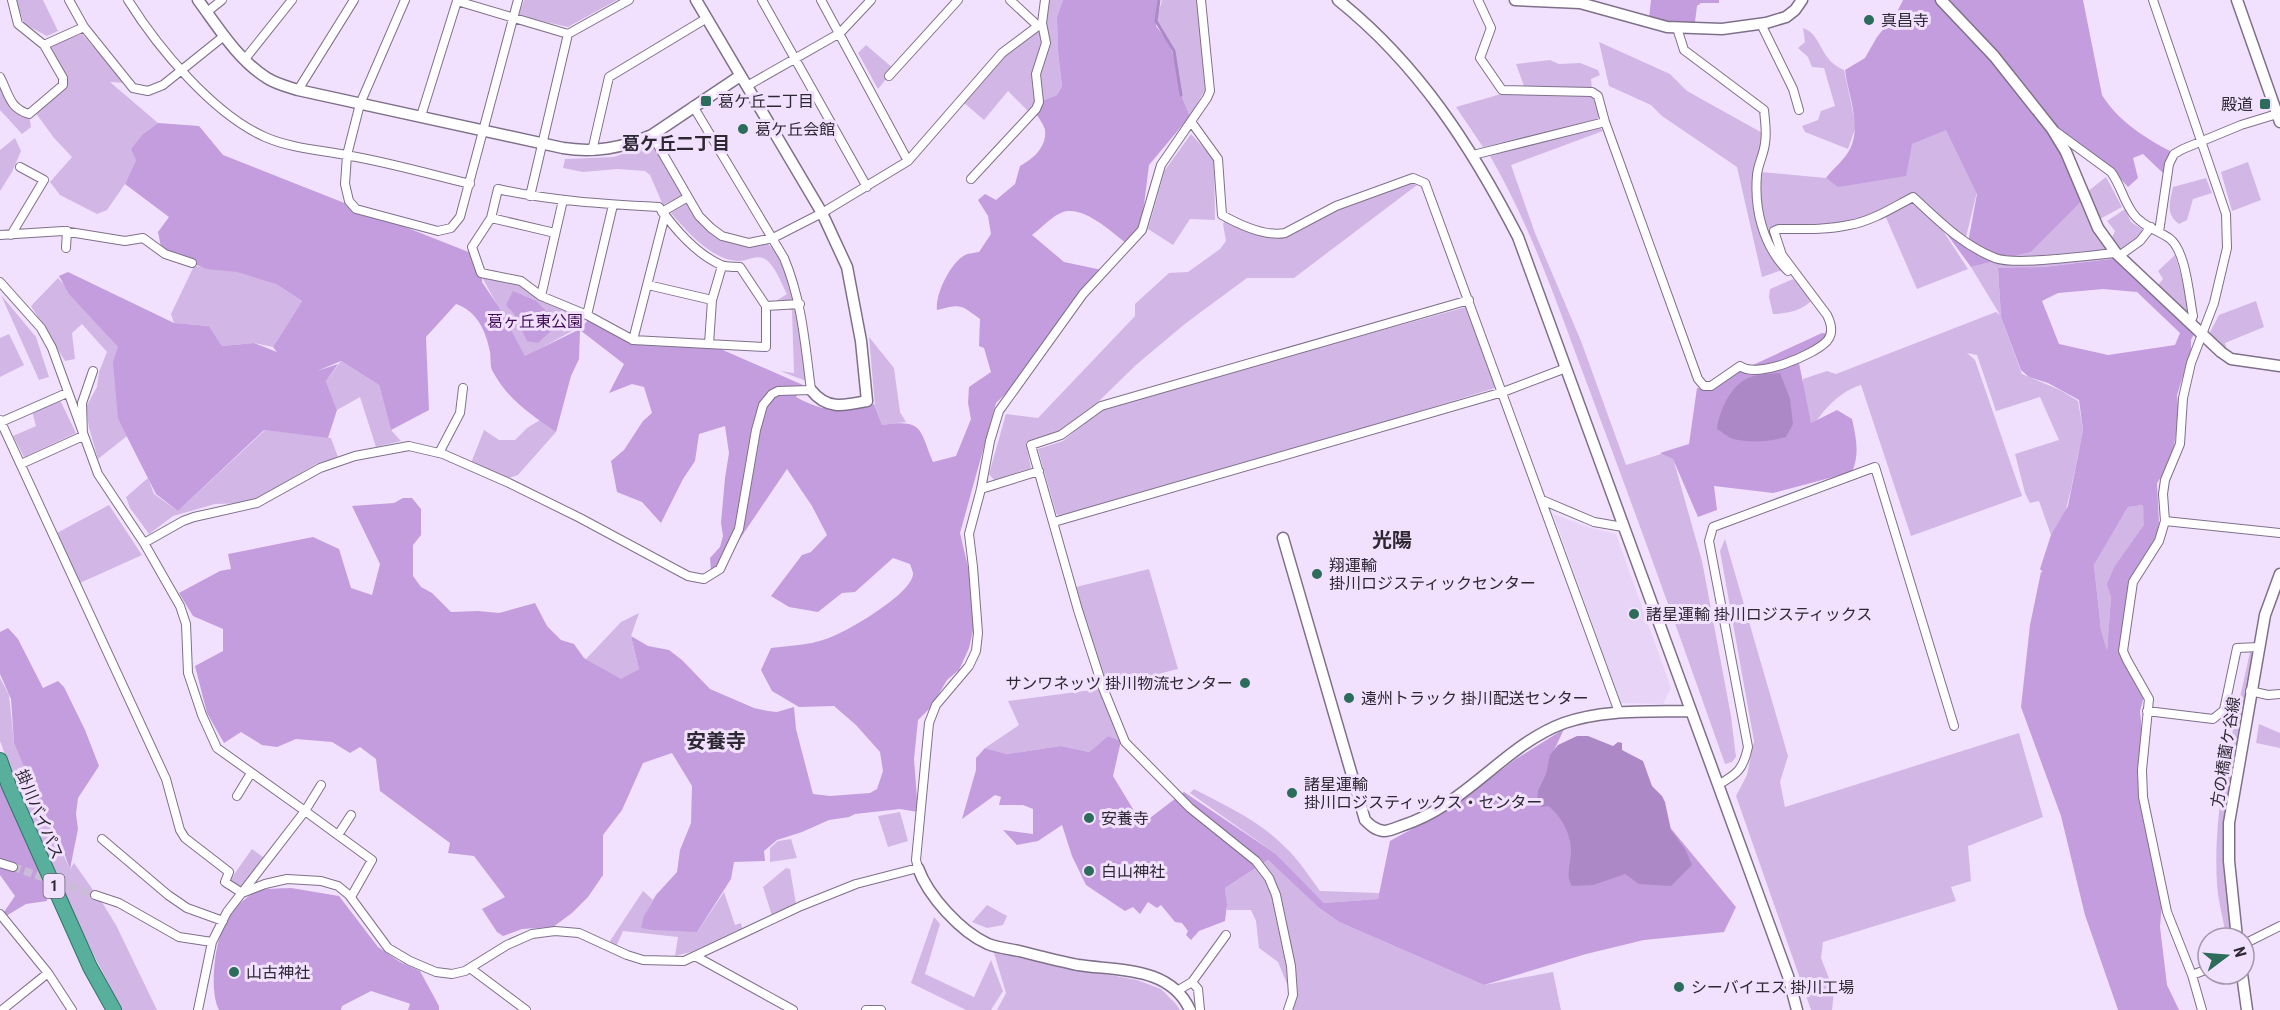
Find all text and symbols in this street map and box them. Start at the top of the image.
place label: 真昌寺 [1881,11,1929,30]
marker: 真昌寺 [1862,13,1876,27]
place label: 葛ケ丘二丁目 [718,92,814,111]
marker: 葛ケ丘二丁目 [699,94,713,108]
place label: 殿道 [2221,95,2253,114]
marker: 殿道 [2258,97,2272,111]
place label: 葛ケ丘会館 [755,120,835,139]
marker: 葛ケ丘会館 [736,122,750,136]
district label: 葛ケ丘二丁目 [622,133,730,154]
park label: 葛ヶ丘東公園 [487,312,583,331]
district label: 光陽 [1372,528,1412,552]
place label: 翔運輸 掛川ロジスティックセンター [1329,556,1536,593]
marker: 翔運輸 掛川ロジスティックセンター [1310,567,1324,581]
place label: 諸星運輸 掛川ロジスティックス [1646,605,1872,624]
marker: 諸星運輸 掛川ロジスティックス [1627,607,1641,621]
place label: サンワネッツ 掛川物流センター [1005,674,1233,693]
marker: サンワネッツ 掛川物流センター [1238,676,1252,690]
place label: 遠州トラック 掛川配送センター [1361,689,1589,708]
marker: 遠州トラック 掛川配送センター [1342,691,1356,705]
street label: 方の橋薗ケ谷線 [2207,695,2244,809]
district label: 安養寺 [686,729,746,753]
street label: 掛川バイパス [12,766,67,862]
place label: 諸星運輸 掛川ロジスティックス・センター [1304,775,1543,812]
marker: 諸星運輸 掛川ロジスティックス・センター [1285,786,1299,800]
place label: 安養寺 [1101,809,1149,828]
marker: 安養寺 [1082,811,1096,825]
place label: 白山神社 [1101,862,1165,881]
marker: 白山神社 [1082,864,1096,878]
road number: 1 [44,874,64,898]
north arrow [2196,926,2256,986]
text: N [2229,945,2250,959]
place label: 山古神社 [246,963,310,982]
marker: 山古神社 [227,965,241,979]
place label: シーバイエス 掛川工場 [1691,978,1854,997]
marker: シーバイエス 掛川工場 [1672,980,1686,994]

